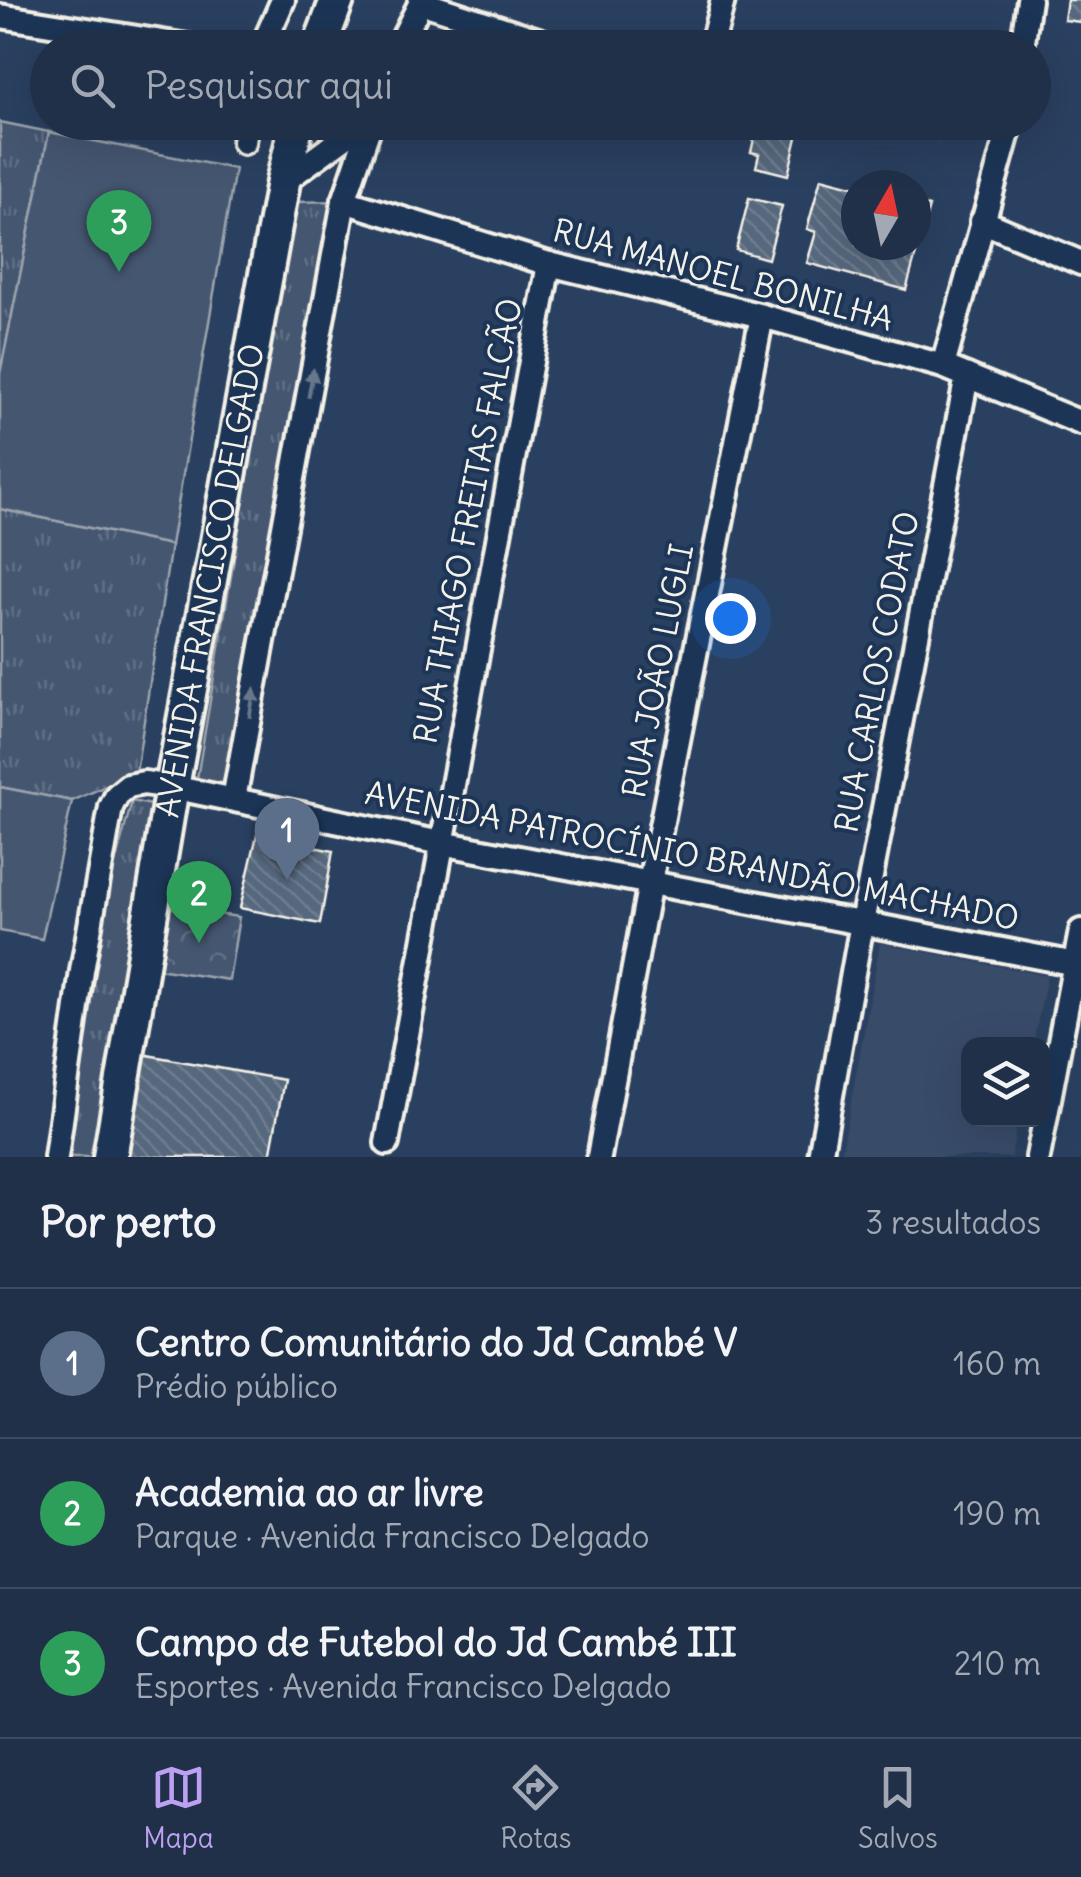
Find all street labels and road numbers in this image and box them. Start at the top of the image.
street label: RUA MANOEL BONILHA [549,209,898,340]
street label: RUA THIAGO FREITAS FALCÃO [404,295,531,747]
street label: AVENIDA FRANCISCO DELGADO [146,340,273,821]
street label: RUA CARLOS CODATO [825,508,928,836]
street label: RUA JOÃO LUGLI [613,541,702,801]
street label: AVENIDA PATROCÍNIO BRANDÃO MACHADO [362,772,1022,939]

